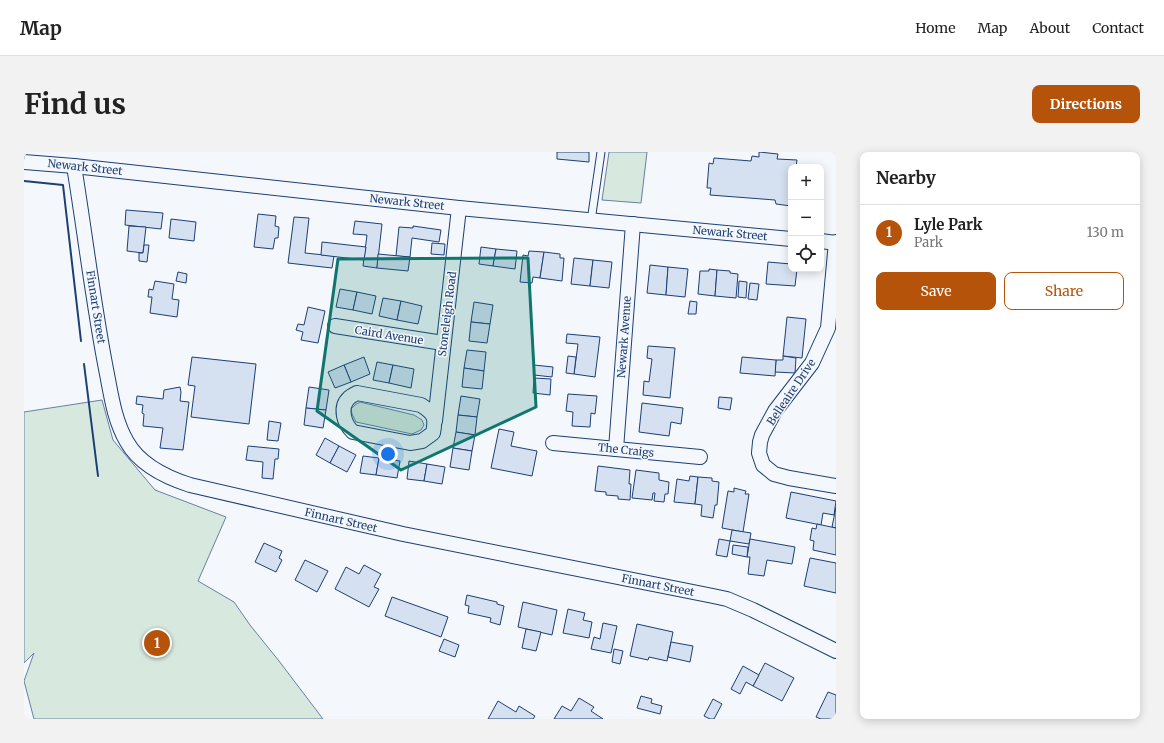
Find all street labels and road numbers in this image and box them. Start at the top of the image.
street label: Newark Street [47,156,124,178]
street label: Newark Street [369,191,446,213]
street label: Newark Street [692,223,769,243]
street label: Finnart Street [83,269,109,345]
street label: Stoneleigh Road [435,270,459,357]
street label: Newark Avenue [614,295,634,379]
street label: Caird Avenue [354,323,425,347]
street label: Belleaire Drive [764,356,818,428]
street label: The Craigs [597,440,655,460]
street label: Finnart Street [303,505,379,535]
street label: Finnart Street [620,571,696,599]

